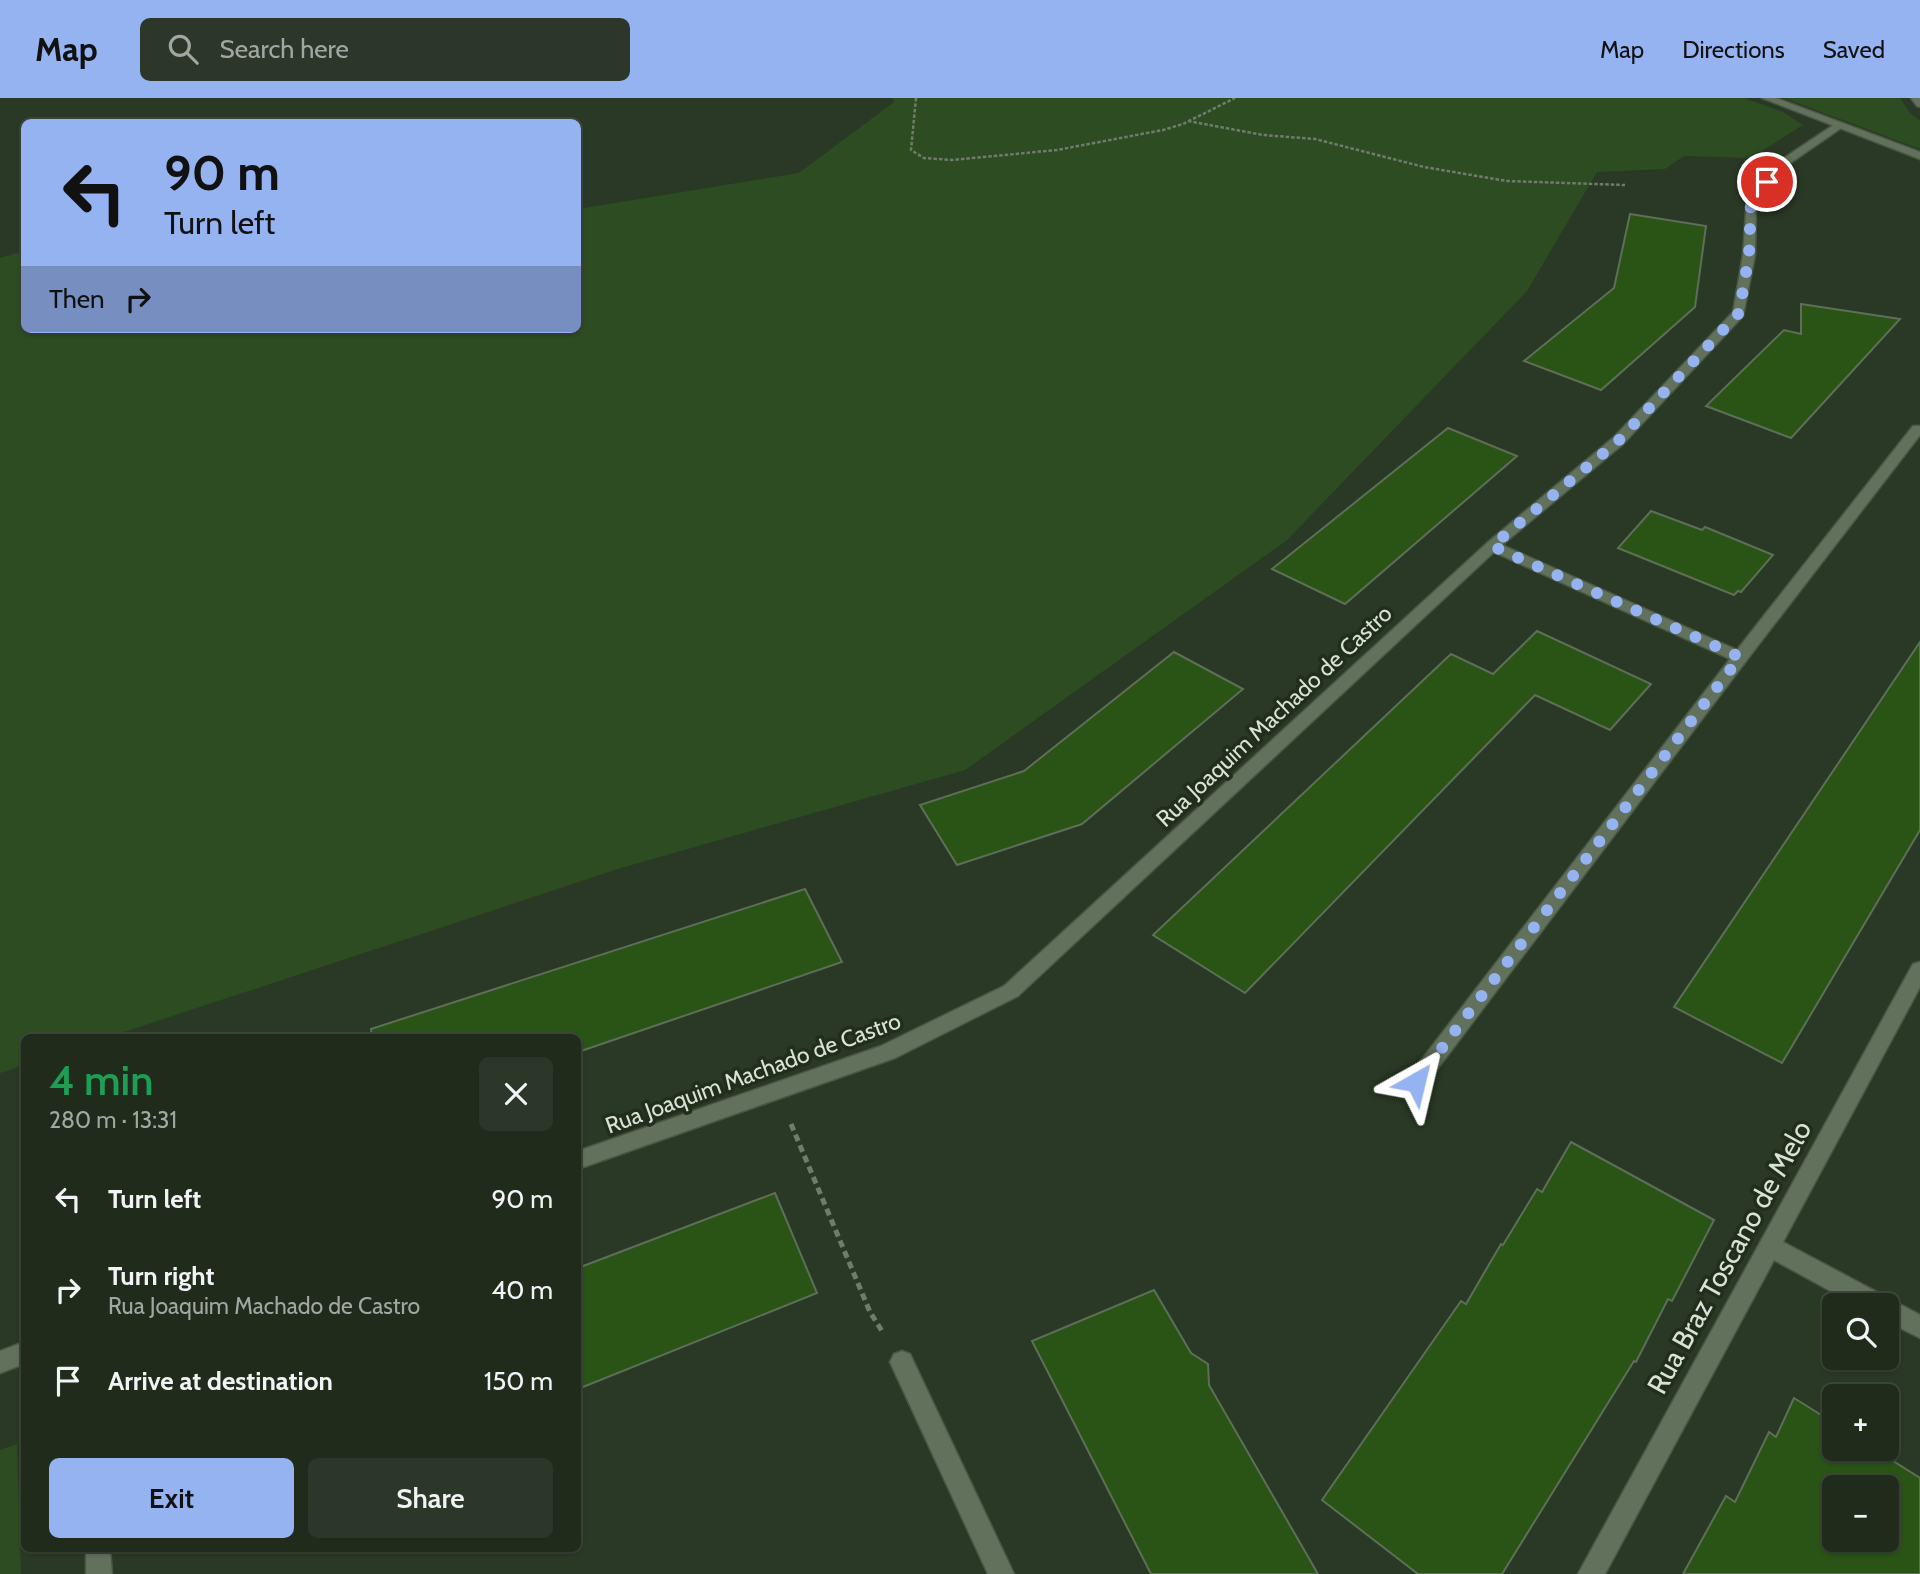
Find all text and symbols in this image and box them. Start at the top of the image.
search box [140,18,630,81]
text: Map [35,29,98,69]
icon: search [164,30,202,68]
text: Search here [220,33,349,65]
text: Map [1600,35,1644,64]
text: Directions [1682,35,1785,64]
text: Saved [1823,35,1885,64]
text: 90 m [164,143,280,202]
icon: left [49,147,140,238]
pin [1737,152,1797,212]
icon: arrive [1748,163,1786,201]
text: Turn left [164,203,275,242]
icon: right [119,280,157,318]
text: Then [49,283,105,315]
street label: Rua Joaquim Machado de Castro [1150,599,1398,833]
street label: Rua Joaquim Machado de Castro [602,1006,904,1140]
position arrow [1379,1045,1453,1119]
text: 4 min [49,1054,153,1106]
button: close [479,1057,553,1131]
text: 280 m · 13:31 [49,1106,177,1134]
street label: Rua Braz Toscano de Melo [1640,1114,1818,1400]
icon: left [49,1180,87,1218]
text: Turn left [108,1183,201,1215]
text: 90 m [491,1183,553,1215]
text: Turn right [108,1260,214,1292]
icon: right [49,1271,87,1309]
text: 40 m [491,1274,553,1306]
text: Rua Joaquim Machado de Castro [108,1292,420,1320]
map controls [1822,1293,1899,1552]
button: search [1822,1293,1899,1370]
icon: arrive [49,1362,87,1400]
text: Arrive at destination [108,1365,333,1397]
text: 150 m [484,1365,553,1397]
button: + [1822,1384,1899,1461]
button: Exit [49,1458,294,1538]
button: Share [308,1458,553,1538]
button: − [1822,1475,1899,1552]

